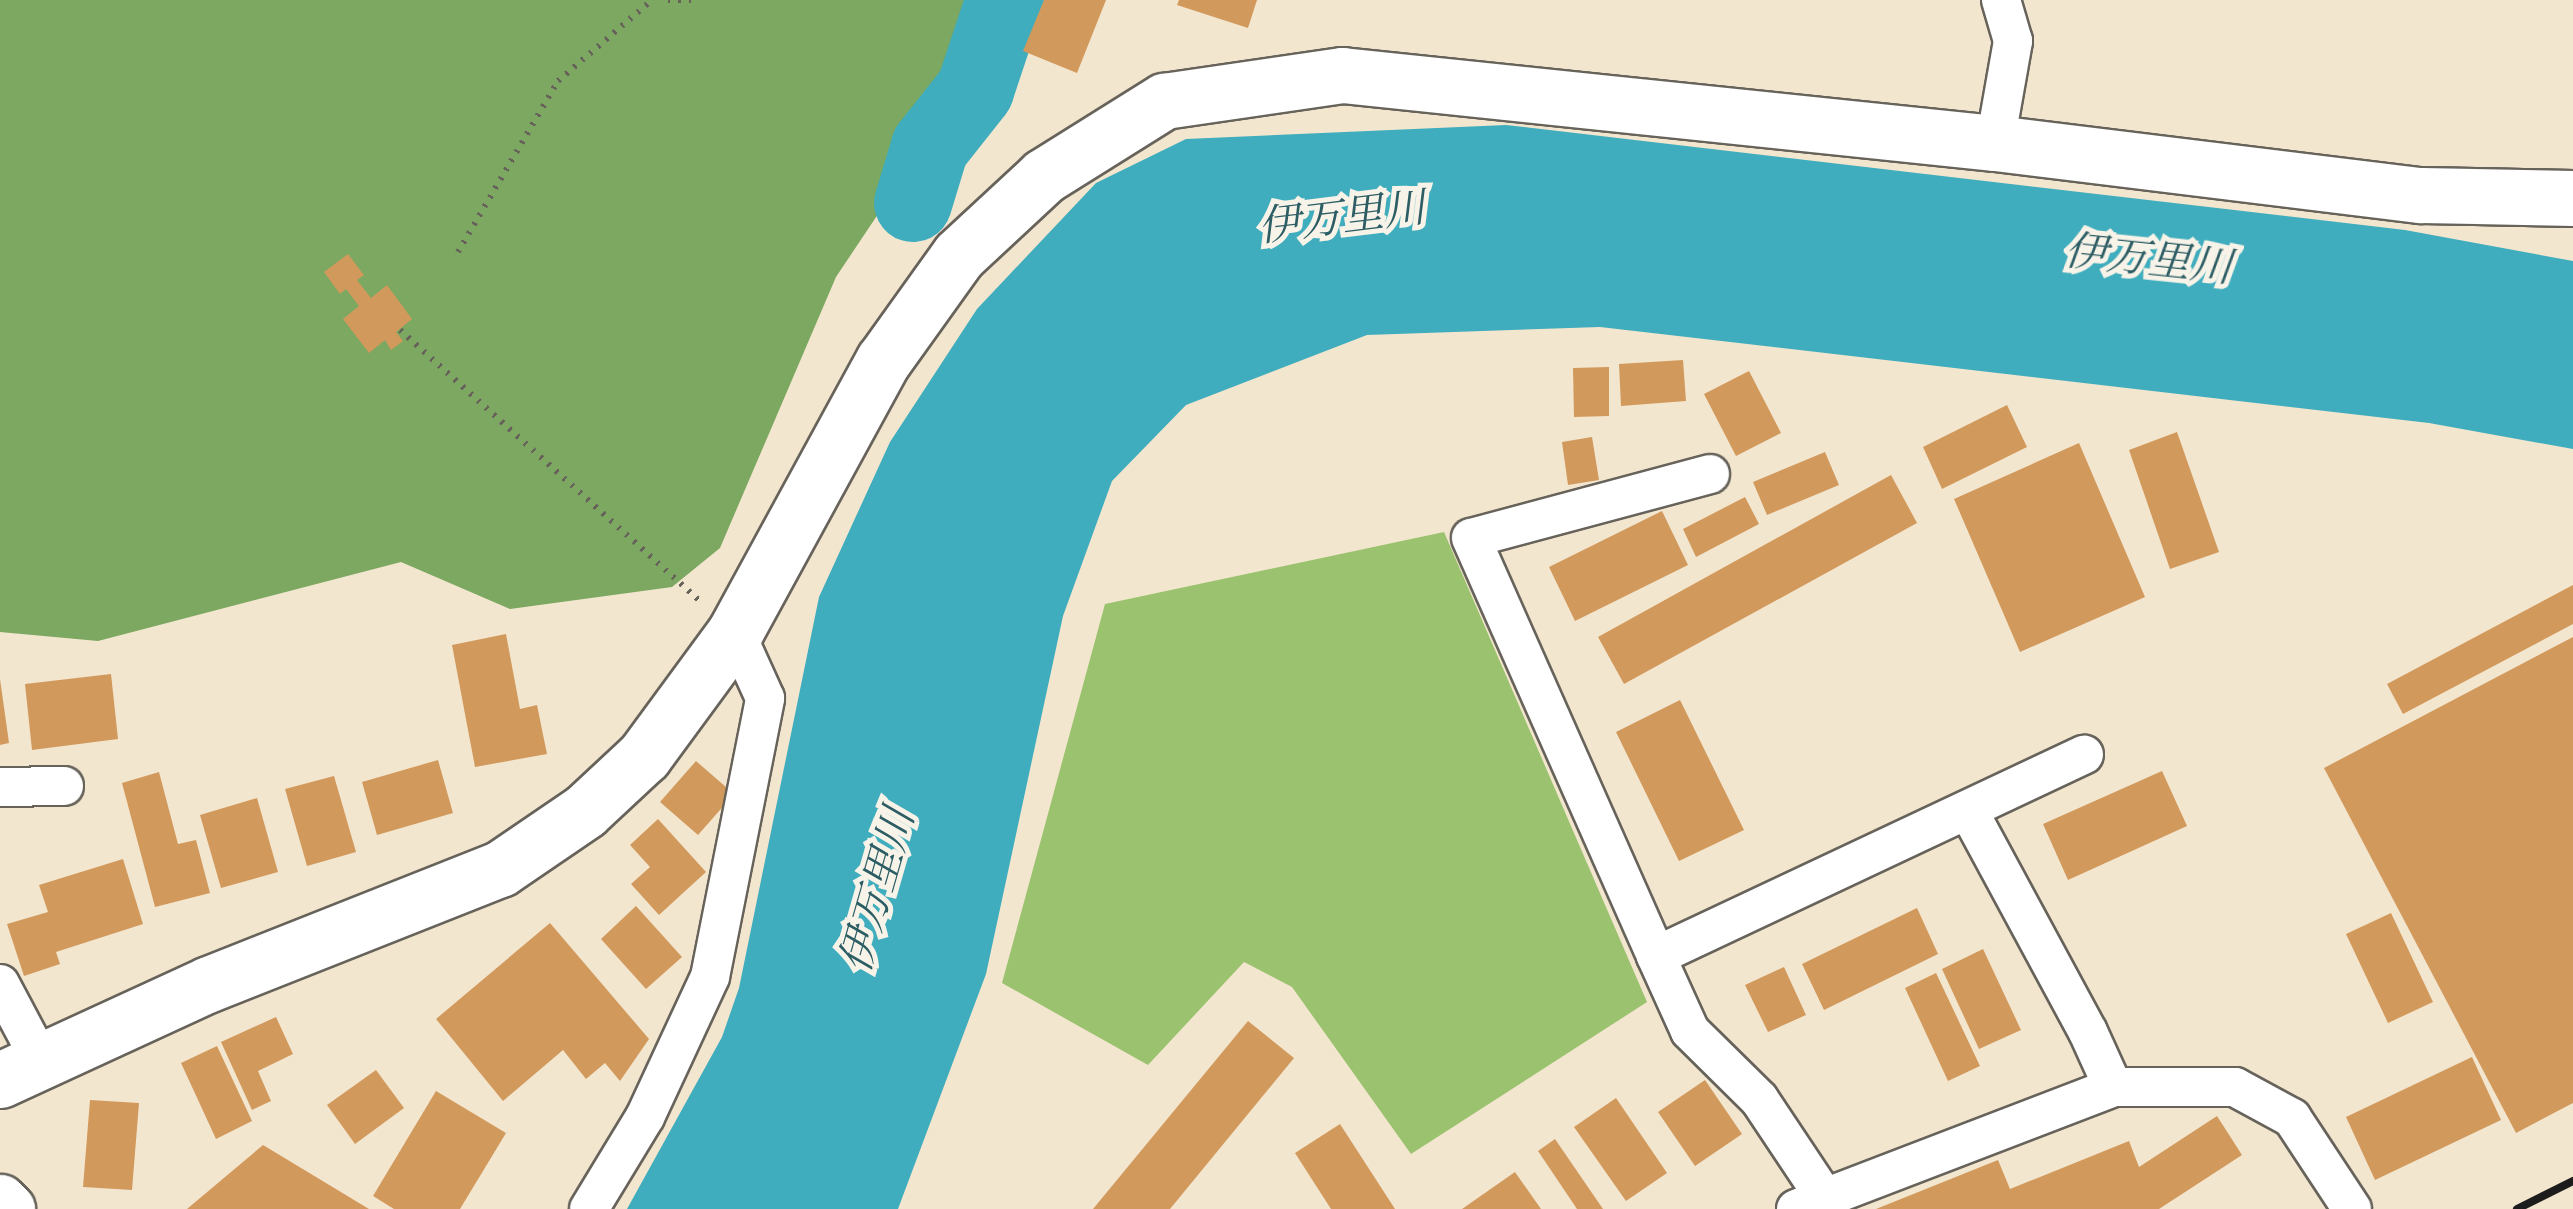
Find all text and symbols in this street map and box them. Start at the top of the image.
water label: 伊万里川 [1256,185,1428,255]
water label: 伊万里川 [2062,228,2234,296]
water label: 伊万里川 [833,803,927,979]

